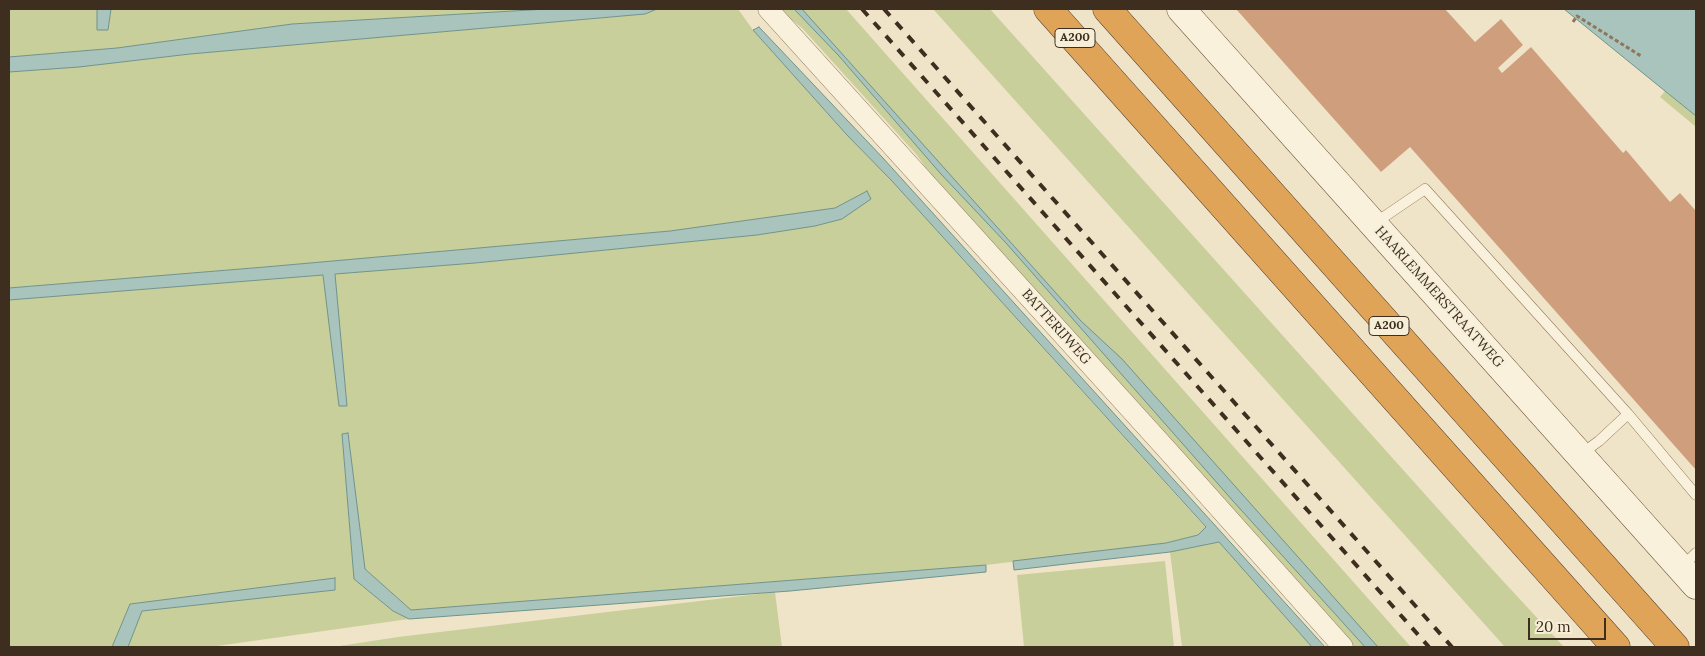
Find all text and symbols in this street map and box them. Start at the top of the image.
road number: A200 [1055,28,1095,48]
street label: HAARLEMMERSTRAATWEG [1371,223,1507,371]
street label: BATTERIJWEG [1018,286,1094,368]
road number: A200 [1369,316,1409,336]
scale bar [1530,608,1608,640]
text: 20 m [1536,617,1571,636]

